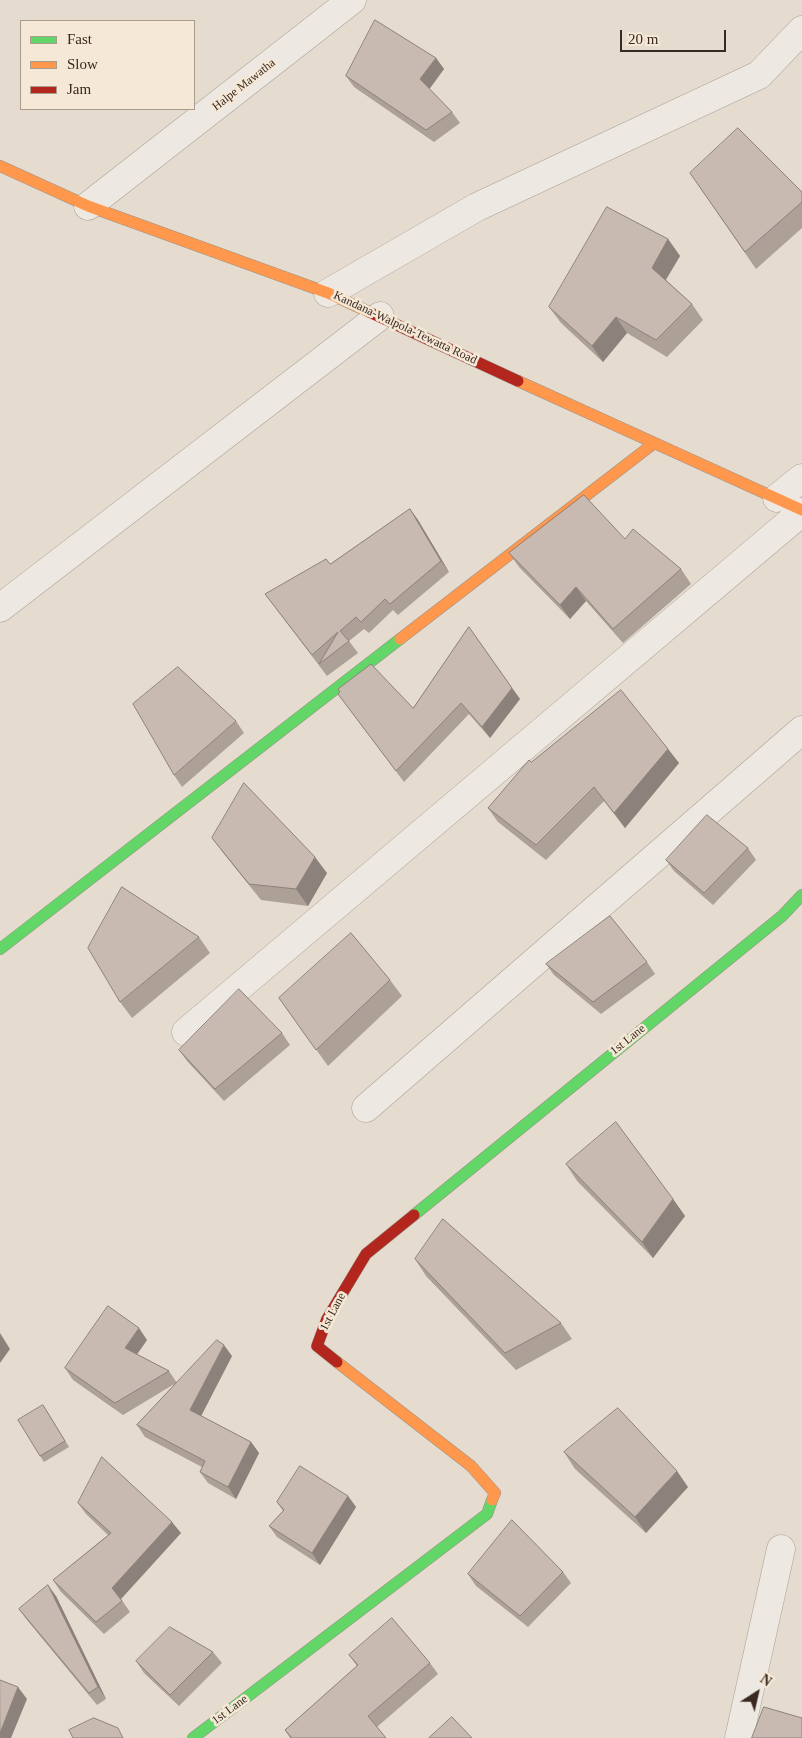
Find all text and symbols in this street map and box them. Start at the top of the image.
legend [20,20,195,110]
scale bar [622,20,728,52]
text: Fast [67,31,92,47]
text: 20 m [628,31,658,47]
text: Slow [67,56,98,72]
street label: Halpe Mawatha [210,56,278,114]
text: Jam [67,81,91,97]
street label: Kandana-Walpola-Tewatta Road [331,288,479,368]
street label: 1st Lane [608,1022,648,1058]
street label: 1st Lane [317,1291,349,1333]
north arrow [732,1668,782,1718]
text: N [757,1671,774,1689]
street label: 1st Lane [209,1692,251,1728]

